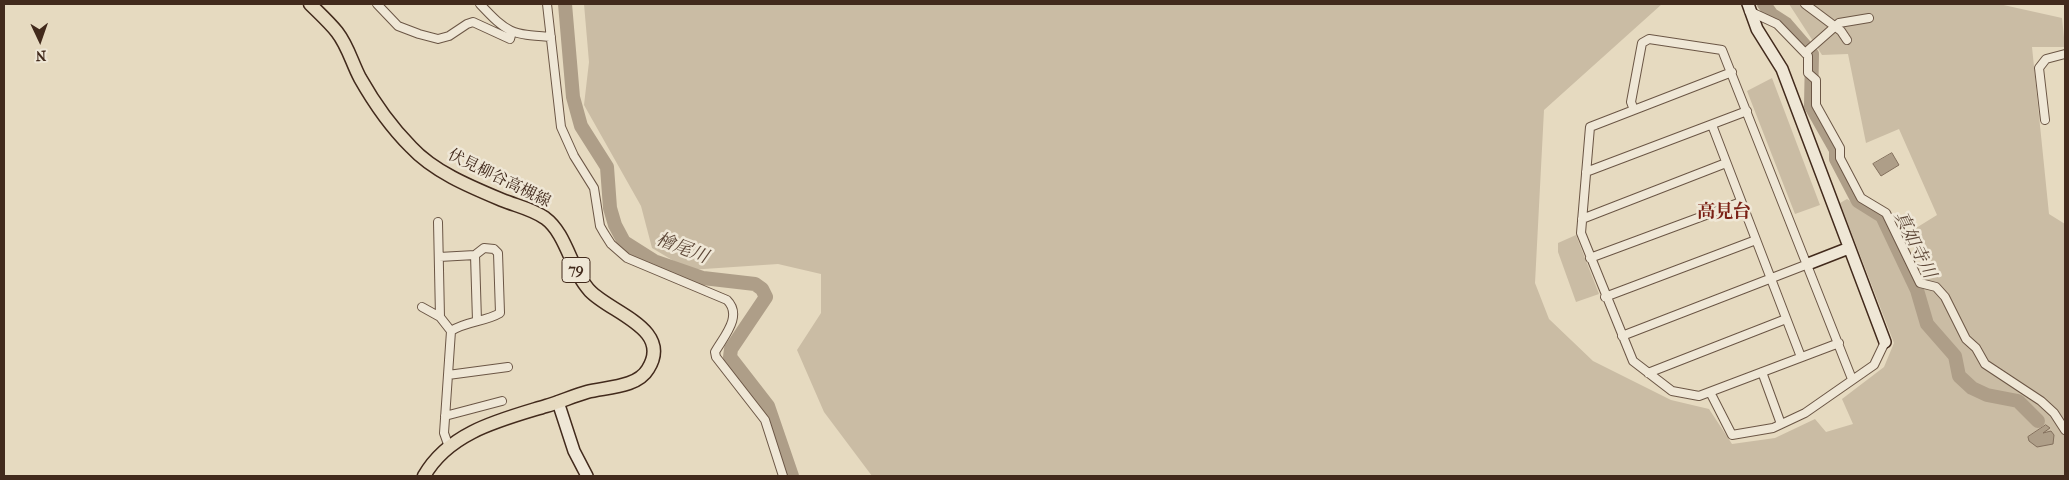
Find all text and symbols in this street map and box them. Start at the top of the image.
north arrow [15,15,65,65]
text: N [35,47,47,64]
street label: 伏見柳谷高槻線 [444,146,554,212]
district label: 高見台 [1697,202,1751,224]
water label: 真如寺川 [1889,208,1939,282]
water label: 檜尾川 [653,229,711,269]
road number: 79 [562,258,590,282]

